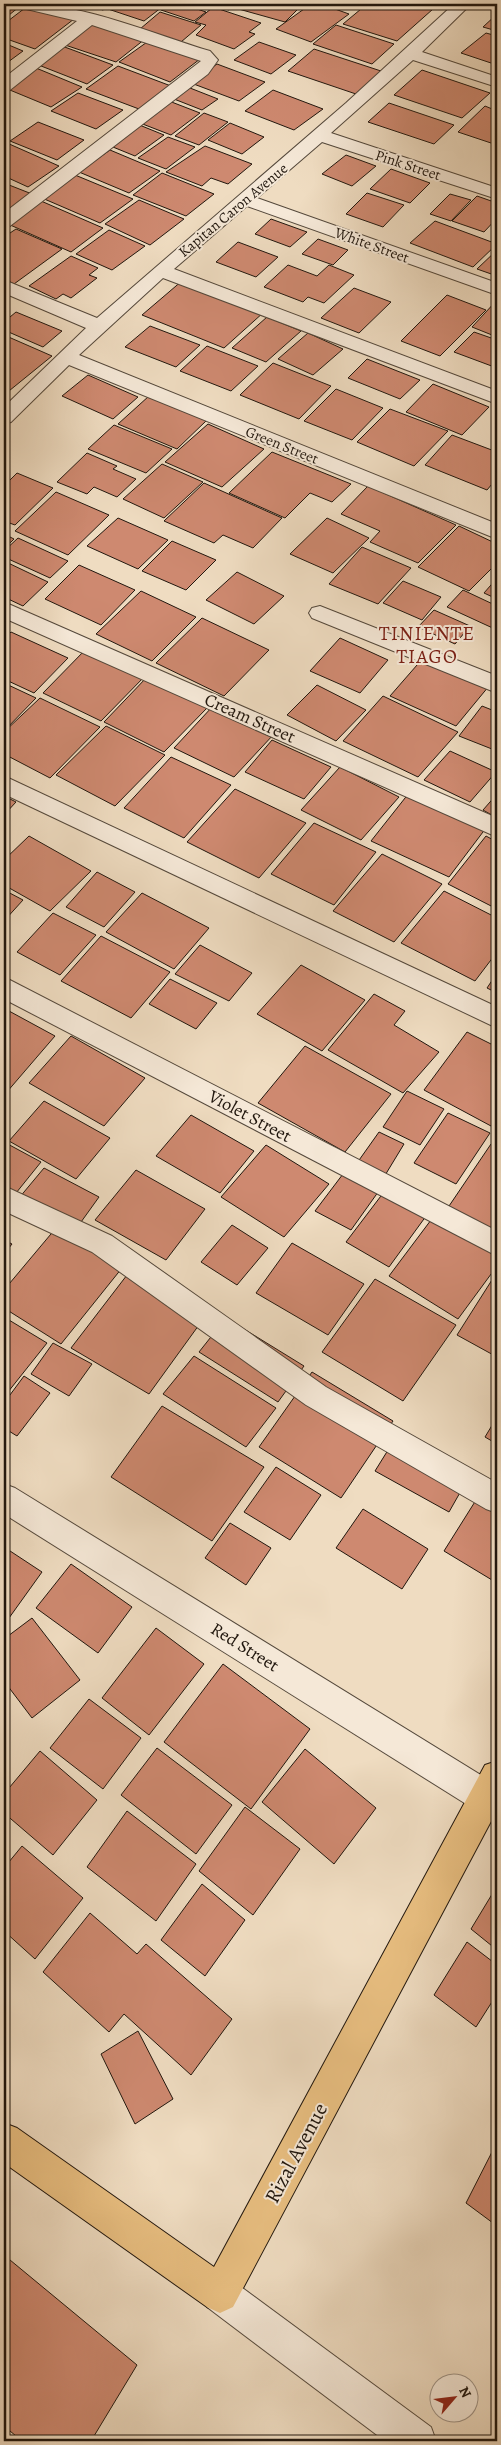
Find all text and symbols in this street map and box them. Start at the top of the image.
street label: Pink Street [373,145,443,185]
street label: Kapitan Caron Avenue [174,158,292,262]
street label: White Street [331,222,412,268]
street label: Green Street [243,421,321,469]
district label: TINIENTE TIAGO [379,620,475,670]
street label: Cream Street [201,687,299,749]
street label: Violet Street [204,1084,296,1148]
street label: Red Street [206,1617,284,1677]
street label: Rizal Avenue [258,2098,334,2208]
north arrow [428,2372,478,2422]
text: N [454,2383,476,2401]

